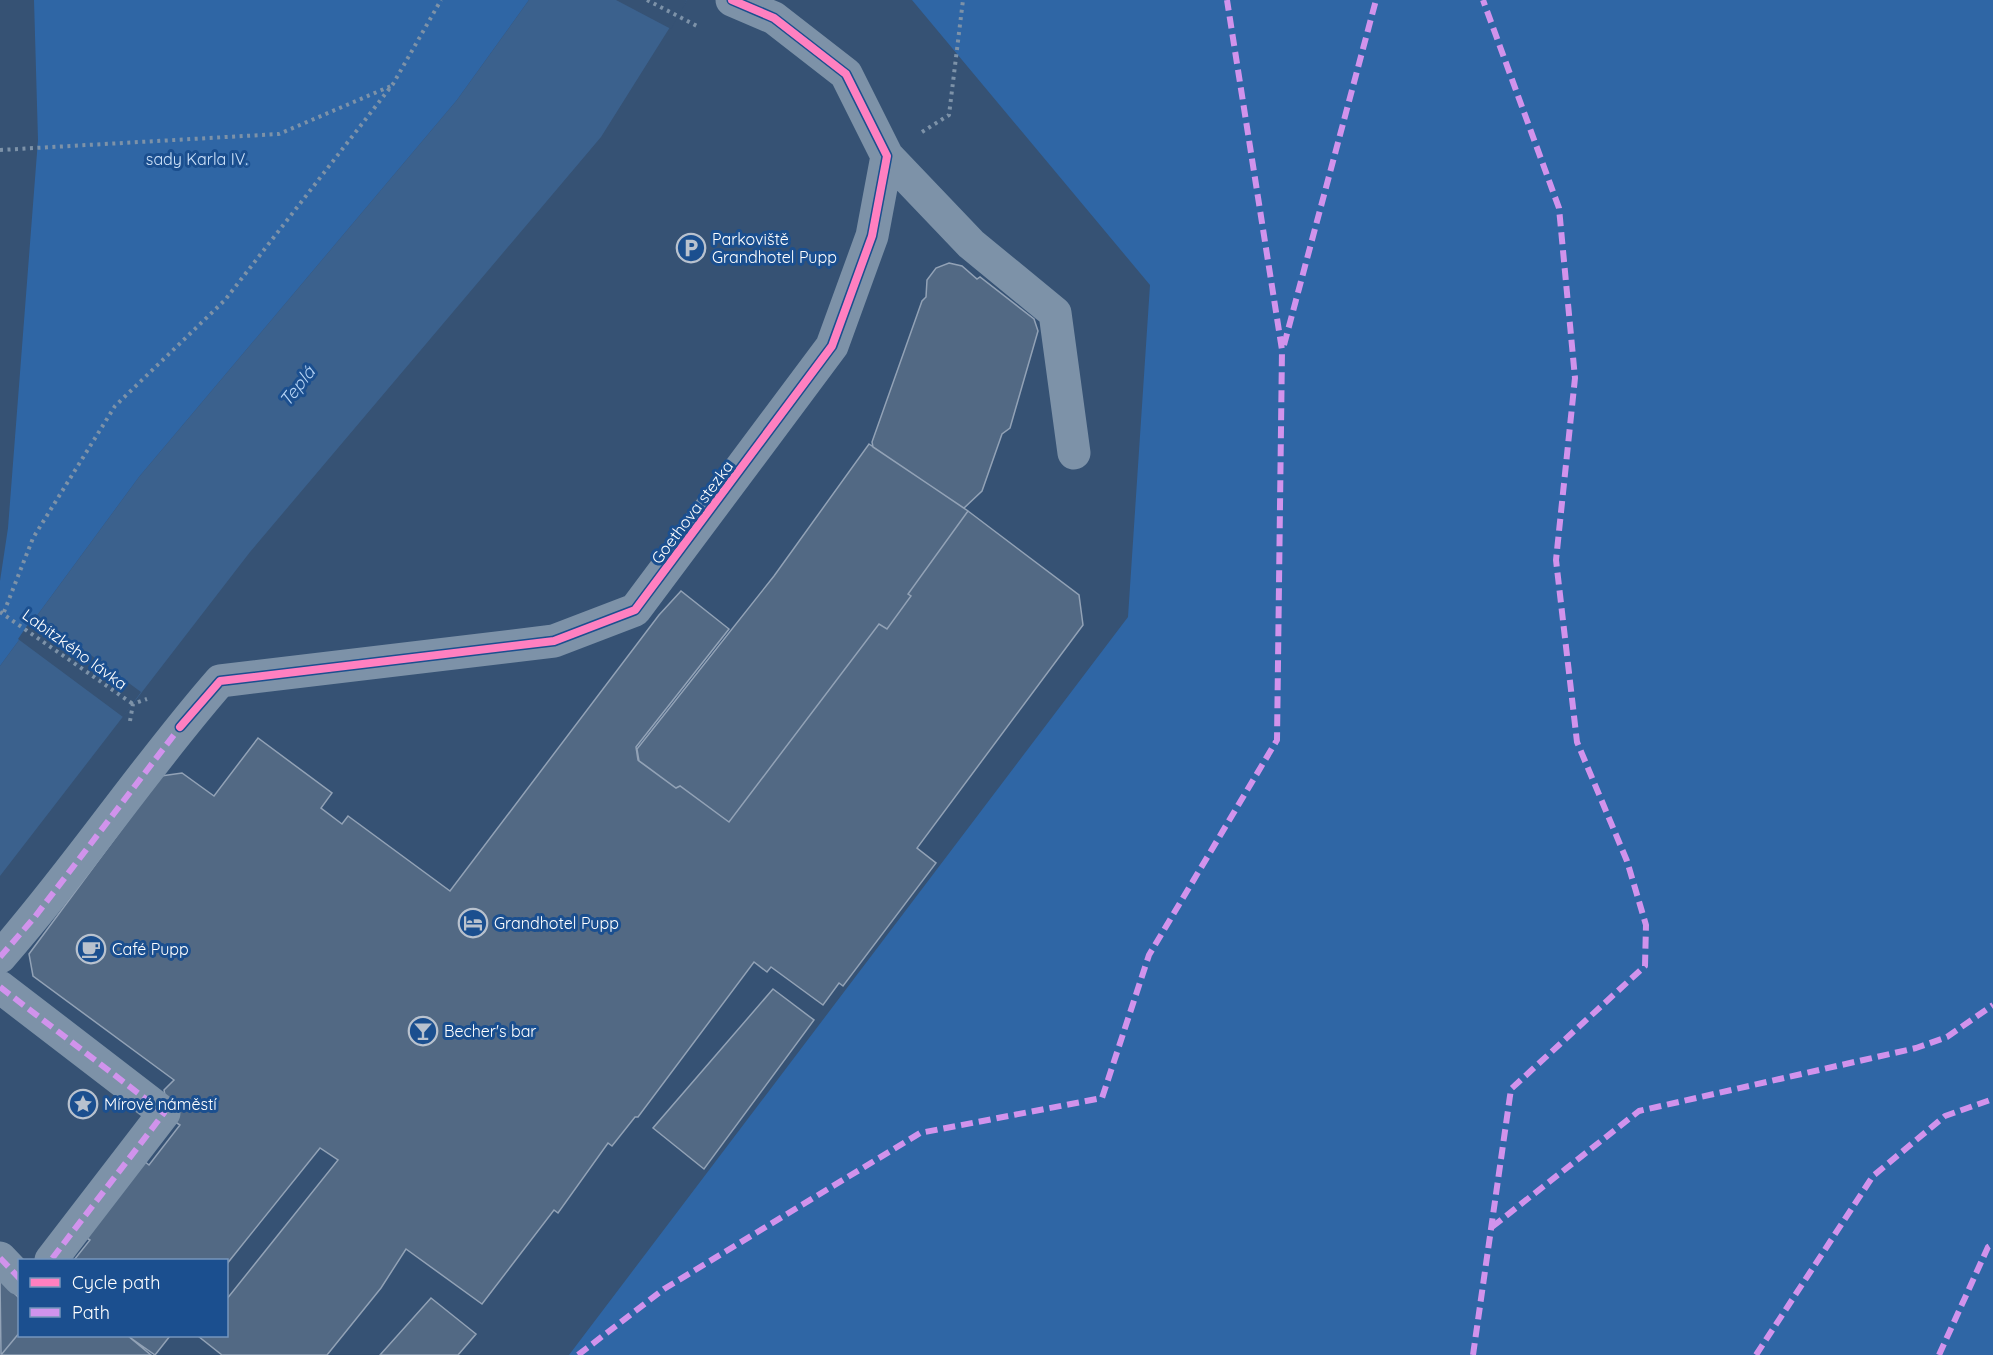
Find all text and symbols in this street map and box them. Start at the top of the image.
park label: sady Karla IV. [146,149,248,169]
place label: Parkoviště Grandhotel Pupp [712,229,837,267]
parking icon: Parkoviště Grandhotel Pupp [675,232,707,264]
water label: Teplá [274,360,321,411]
street label: Goethova stezka [647,456,737,568]
street label: Labitzkého lávka [19,604,131,694]
hotel icon: Grandhotel Pupp [457,907,489,939]
place label: Grandhotel Pupp [494,913,619,933]
cafe icon: Café Pupp [75,933,107,965]
place label: Café Pupp [112,939,189,959]
bar icon: Becher's bar [407,1015,439,1047]
place label: Becher's bar [444,1021,537,1041]
place icon: Mírové náměstí [67,1088,99,1120]
place label: Mírové náměstí [104,1094,217,1114]
legend [18,1259,228,1337]
text: Cycle path [72,1271,160,1294]
text: Path [72,1301,110,1324]

